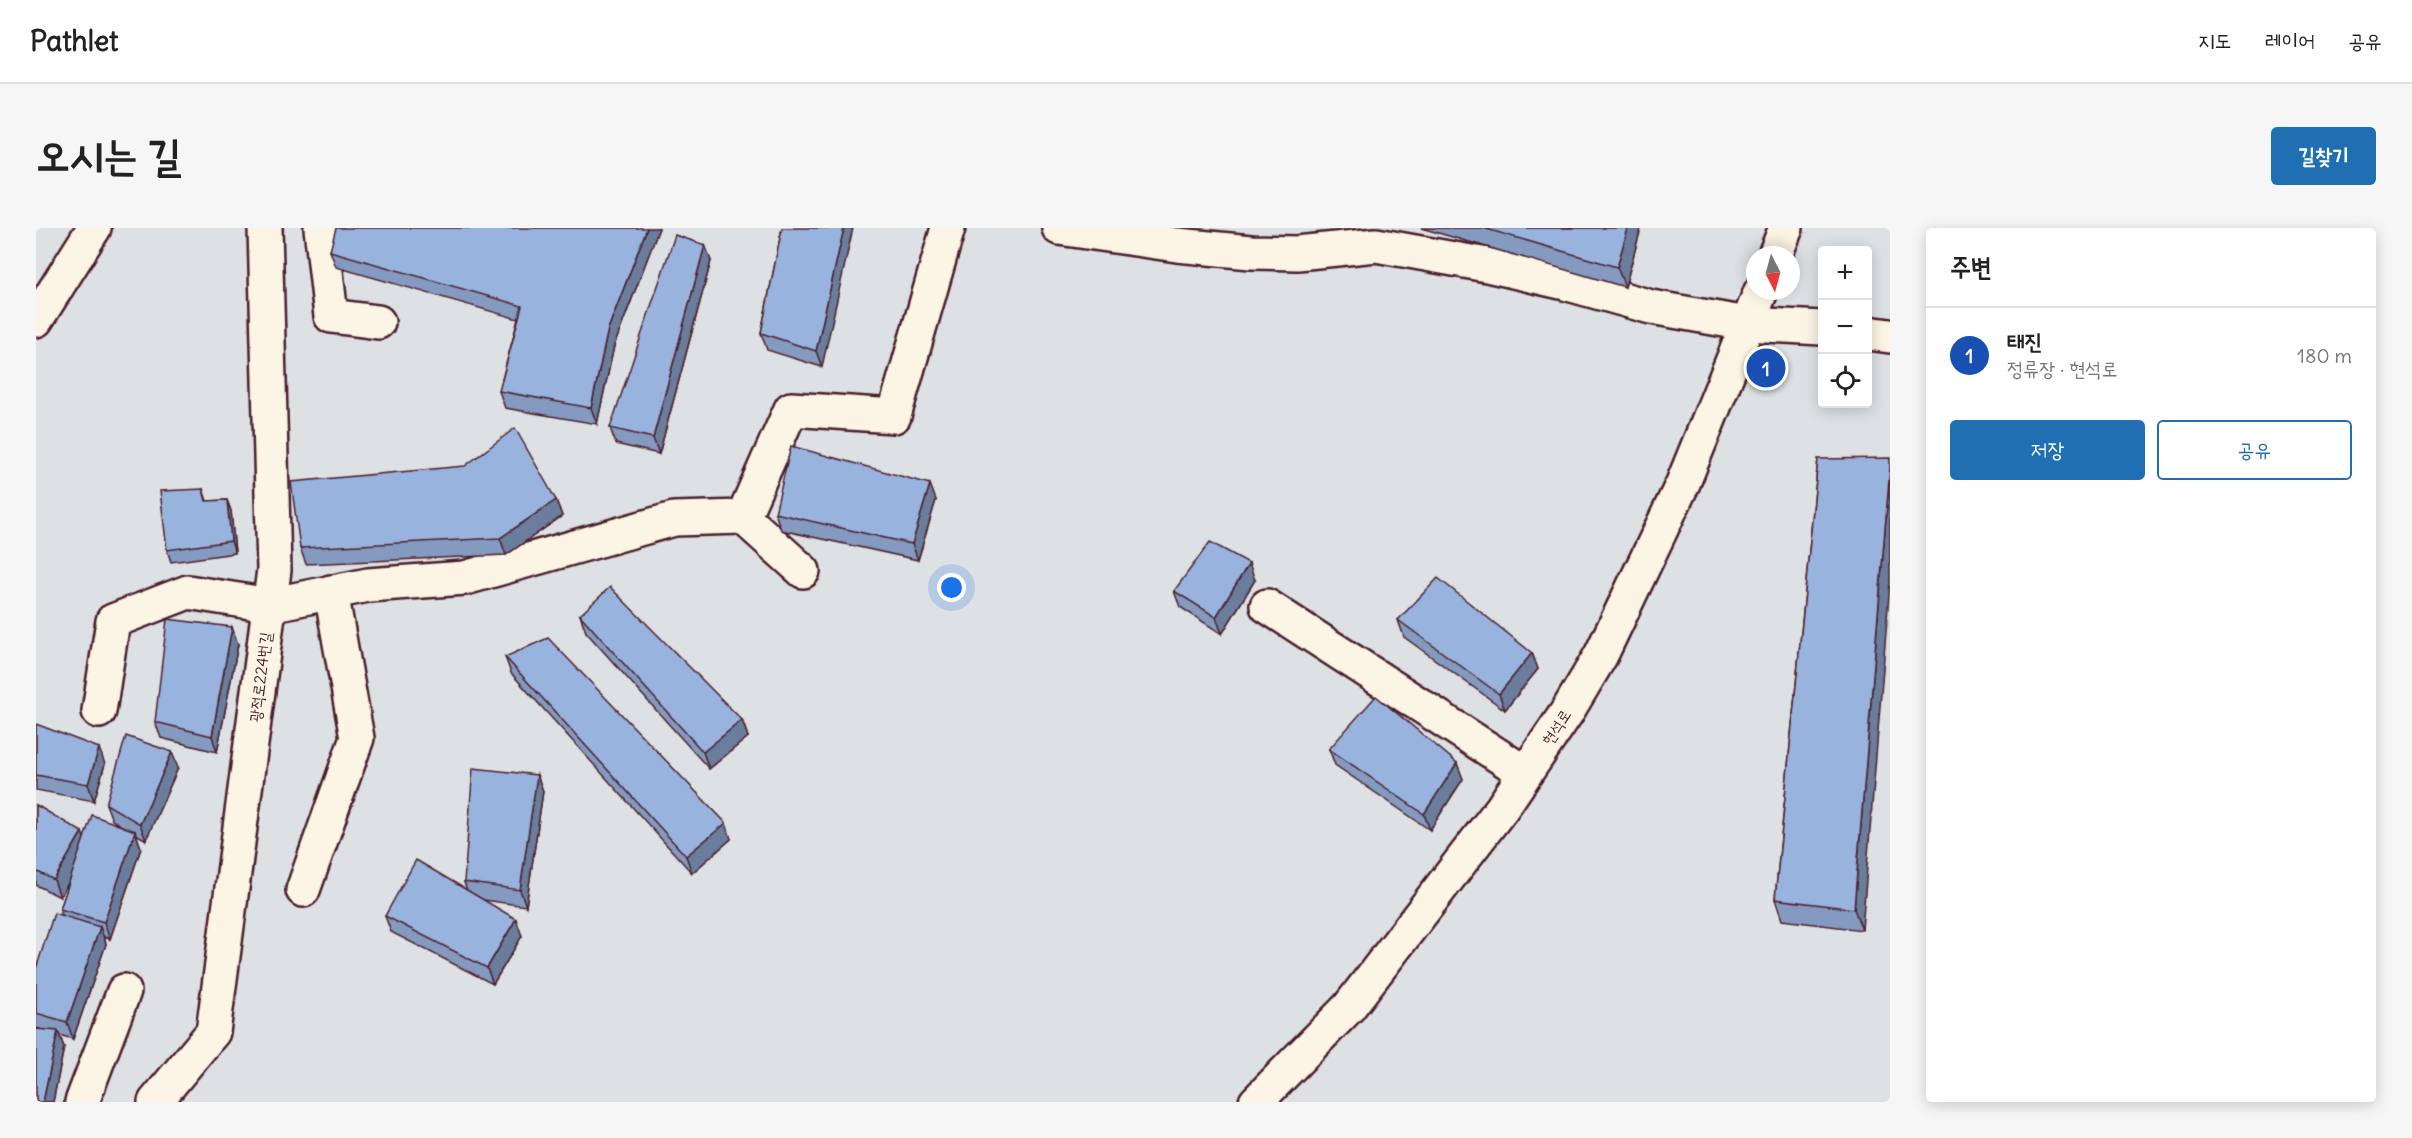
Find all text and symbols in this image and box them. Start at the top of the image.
text: Pathlet [30,23,119,59]
text: 지도 [2198,27,2232,54]
text: 레이어 [2265,27,2315,54]
text: 공유 [2348,27,2382,54]
button: 길찾기 [2271,127,2376,185]
text: 오시는 길 [36,129,181,181]
north arrow [1746,246,1800,300]
map controls [1818,246,1872,408]
button: + [1818,246,1872,300]
text: 주변 [1950,250,1992,283]
button: − [1818,300,1872,354]
text: 태진 [2007,327,2042,355]
text: 1 [1966,343,1973,368]
text: 180 m [2297,343,2352,368]
pin: 1 [1746,346,1786,390]
button: locate [1818,354,1872,408]
text: 정류장 · 현석로 [2007,356,2118,381]
button: 저장 [1950,420,2145,480]
button: 공유 [2157,420,2352,480]
your location [937,573,966,602]
street label: 광적로224번길 [245,631,275,723]
street label: 현석로 [1537,705,1575,749]

